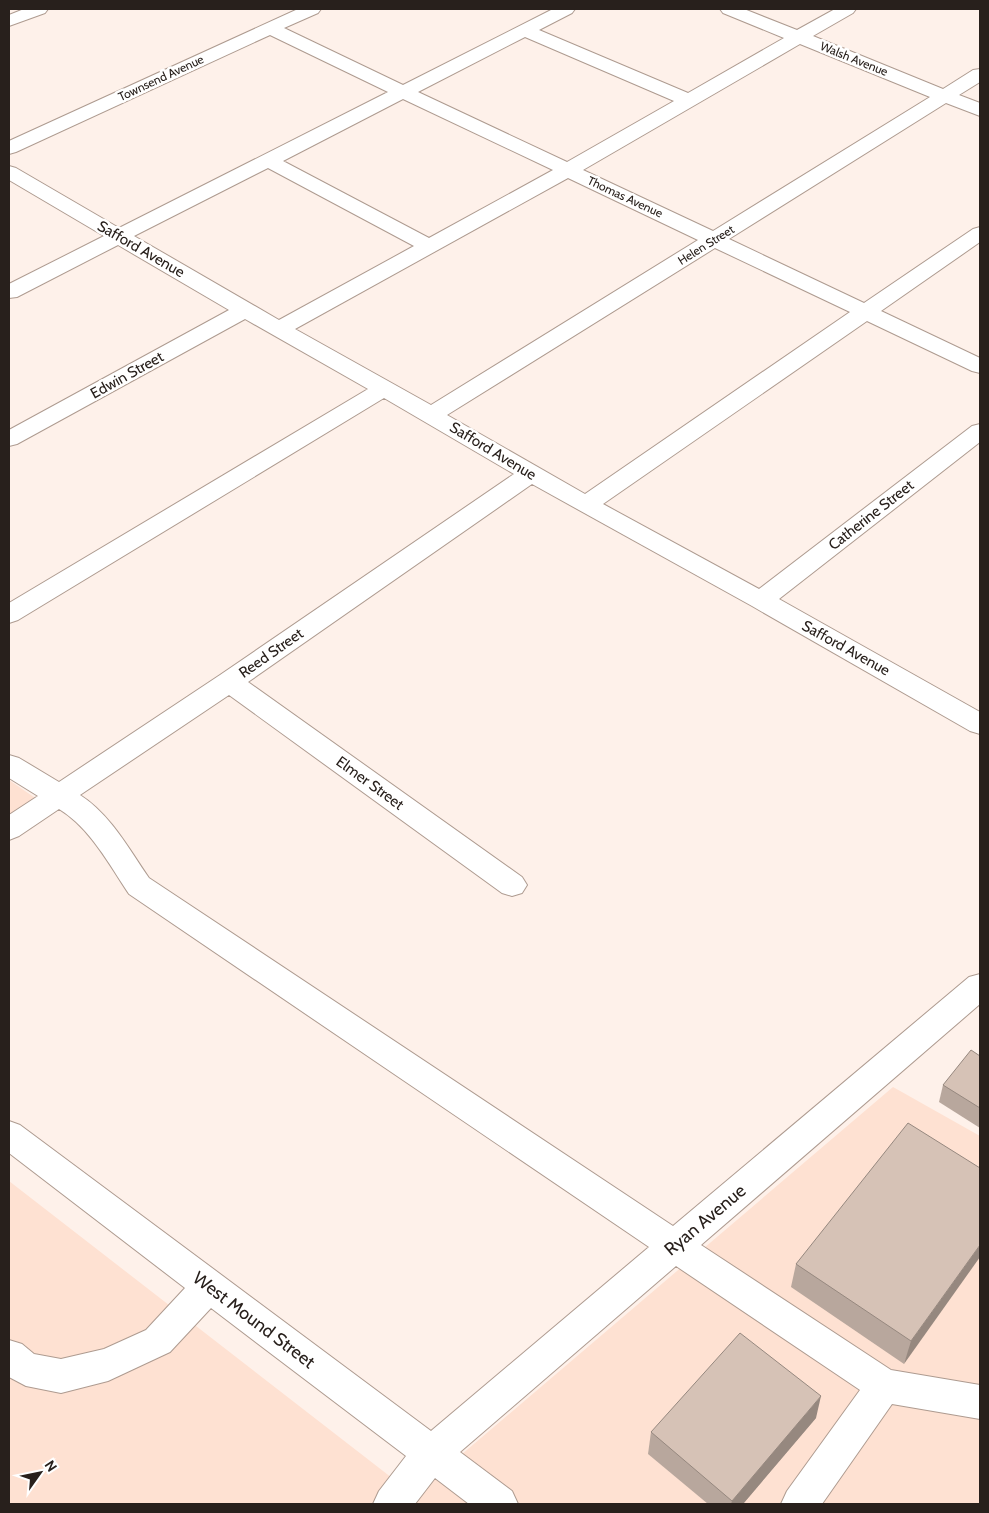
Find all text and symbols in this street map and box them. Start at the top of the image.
street label: Walsh Avenue [818,38,890,79]
street label: Townsend Avenue [116,51,206,104]
street label: Thomas Avenue [585,173,665,221]
street label: Safford Avenue [94,217,188,281]
street label: Helen Street [675,221,737,268]
street label: Edwin Street [87,348,167,402]
street label: Safford Avenue [446,418,540,484]
street label: Catherine Street [825,476,917,554]
street label: Safford Avenue [799,616,893,680]
street label: Reed Street [235,624,307,682]
street label: Elmer Street [333,752,407,814]
street label: Ryan Avenue [660,1180,750,1260]
street label: West Mound Street [189,1267,319,1373]
north arrow [15,1448,65,1498]
text: N [41,1457,61,1475]

